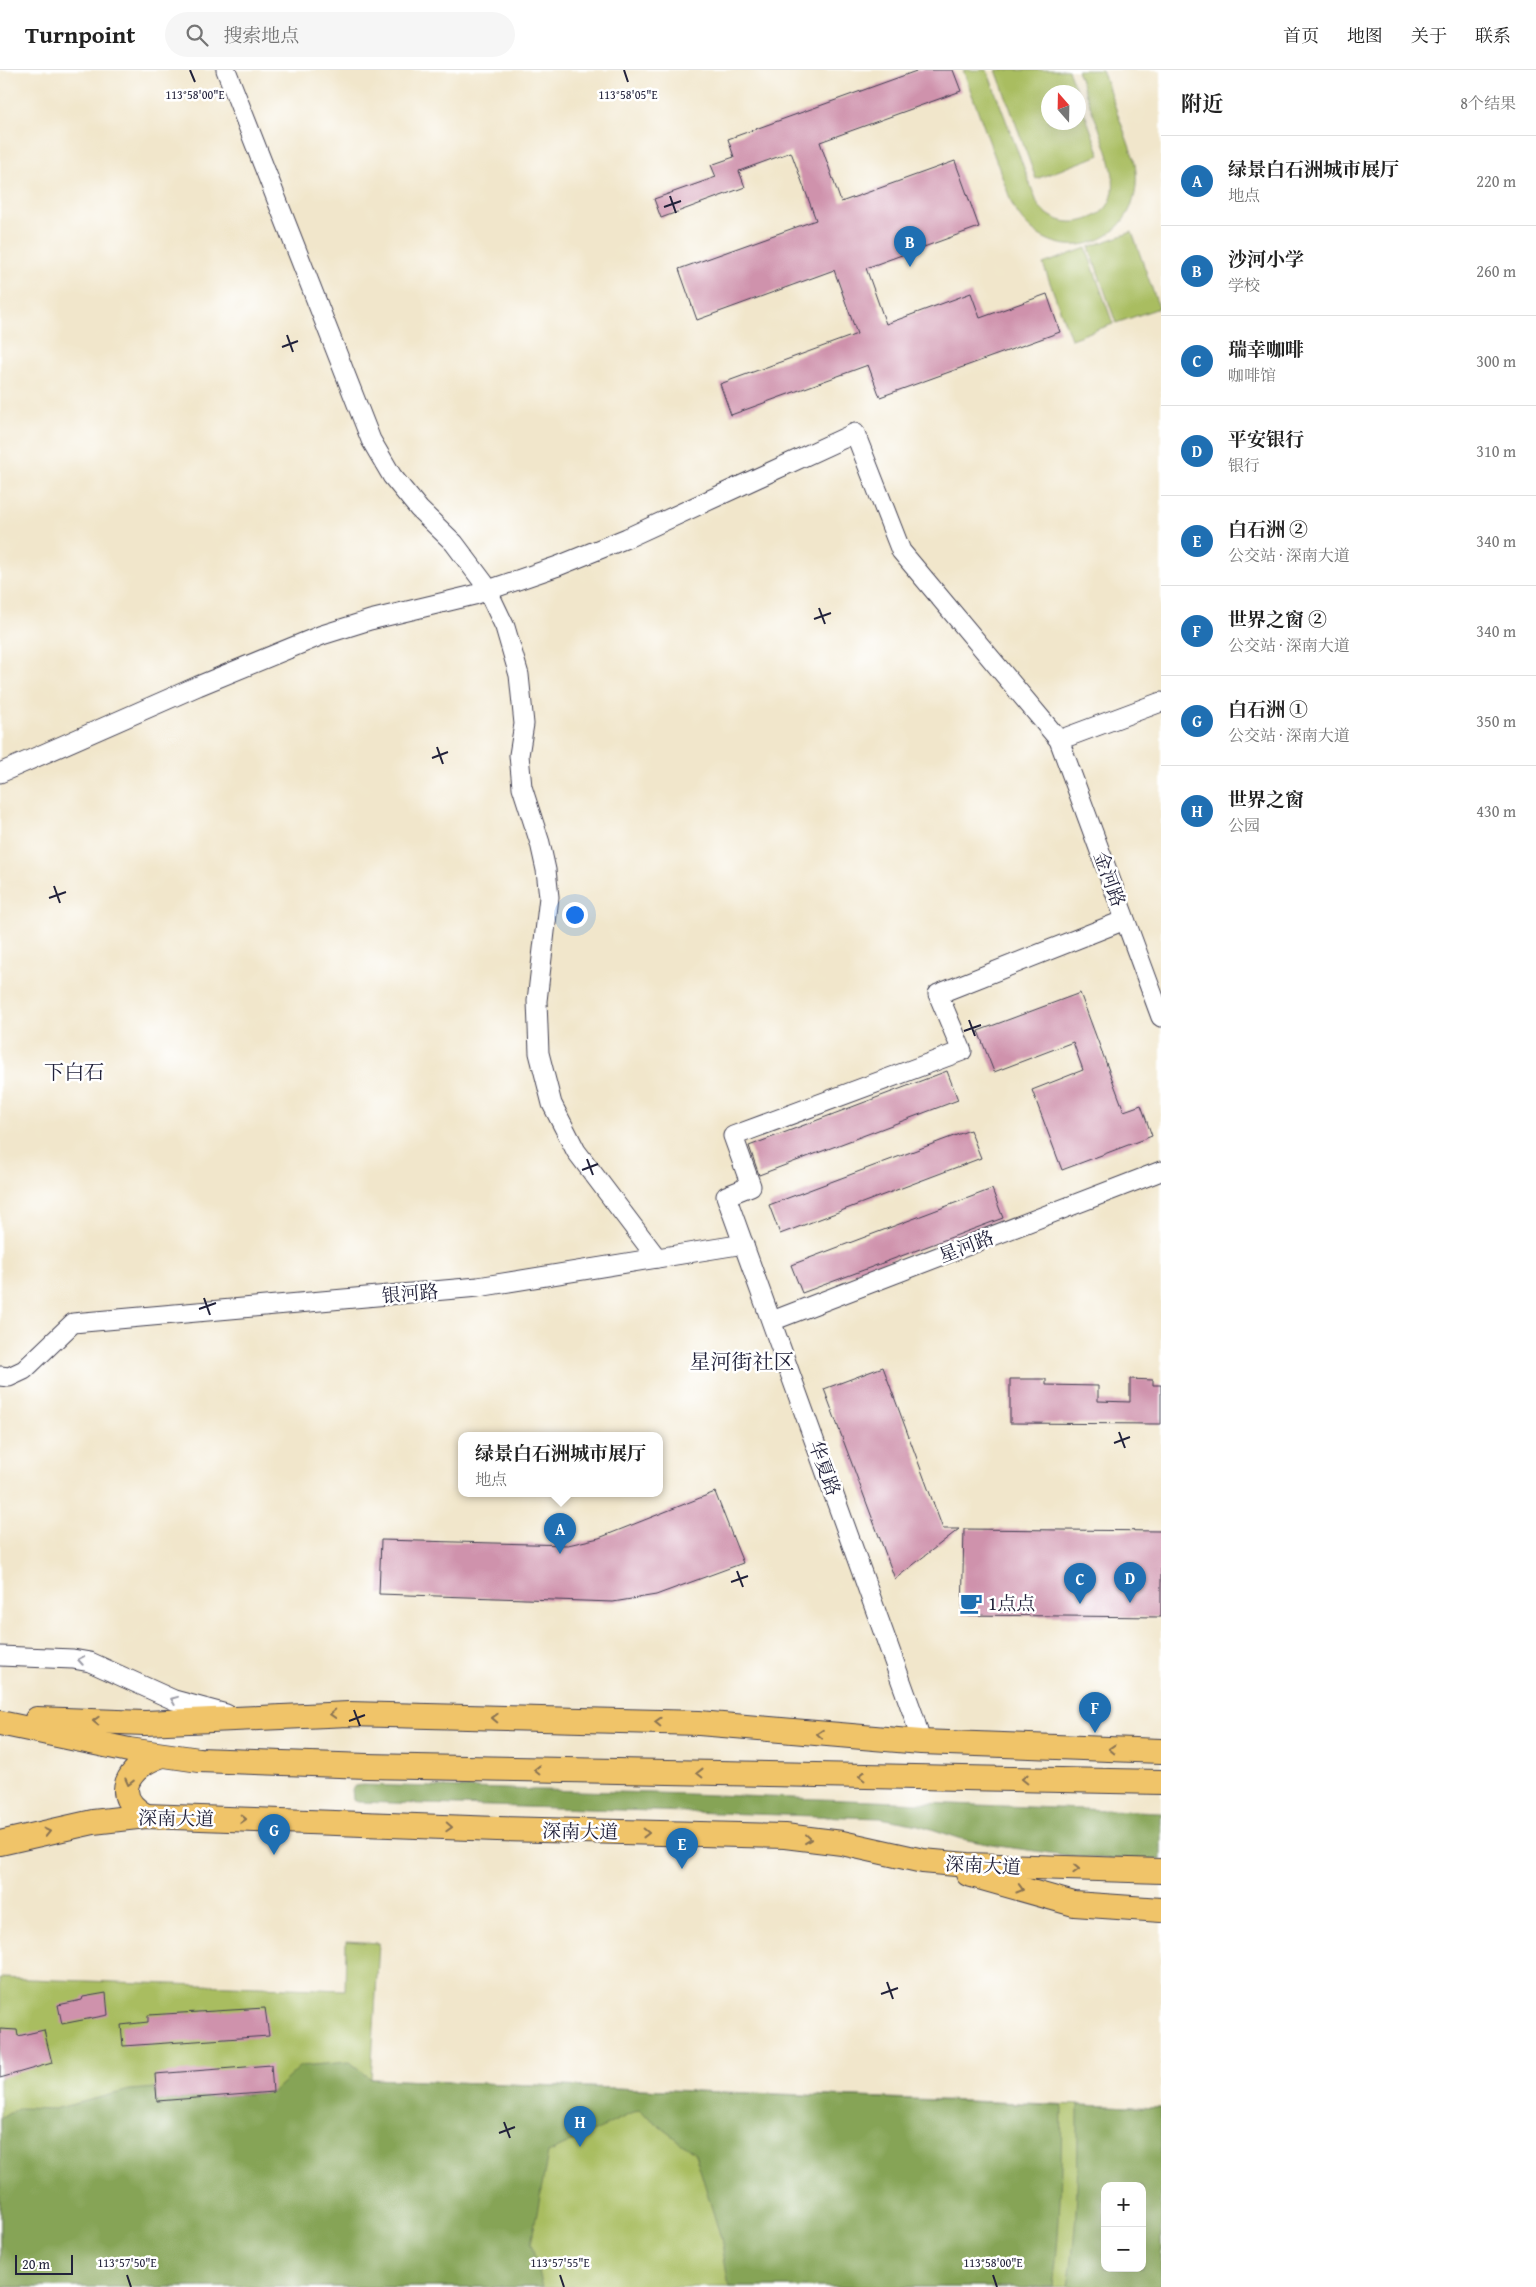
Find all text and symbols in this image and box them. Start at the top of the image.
search box [165,12,515,57]
text: Turnpoint [25,17,135,52]
icon: search [183,21,211,49]
text: 搜索地点 [223,21,299,49]
text: 首页 [1283,22,1319,49]
text: 地图 [1347,22,1383,49]
text: 关于 [1411,22,1447,49]
text: 联系 [1475,22,1511,49]
north arrow [1041,85,1086,130]
text: 113°58'00"E [165,86,225,103]
text: 113°58'05"E [598,86,658,103]
text: 附近 [1181,88,1223,119]
text: 8个结果 [1460,91,1516,115]
text: 绿景白石洲城市展厅 [1228,155,1399,183]
text: A [1192,169,1202,193]
text: 220 m [1476,169,1516,193]
text: 地点 [1228,183,1260,207]
pin: B [894,226,926,267]
text: 沙河小学 [1228,245,1304,273]
text: B [1192,259,1202,283]
text: 260 m [1476,259,1516,283]
text: 学校 [1228,273,1260,297]
text: 瑞幸咖啡 [1228,335,1304,363]
text: C [1192,349,1202,373]
text: 300 m [1476,349,1516,373]
text: 咖啡馆 [1228,363,1276,387]
text: 平安银行 [1228,425,1304,453]
text: D [1192,439,1202,463]
text: 310 m [1476,439,1516,463]
text: 银行 [1228,453,1260,477]
text: 白石洲 ② [1228,515,1308,543]
text: E [1193,529,1201,553]
text: 340 m [1476,529,1516,553]
text: 公交站 · 深南大道 [1228,543,1350,567]
text: 世界之窗 ② [1228,605,1327,633]
text: F [1193,619,1201,643]
text: 340 m [1476,619,1516,643]
text: 公交站 · 深南大道 [1228,633,1350,657]
text: 白石洲 ① [1228,695,1308,723]
text: G [1192,709,1202,733]
text: 350 m [1476,709,1516,733]
text: 公交站 · 深南大道 [1228,723,1350,747]
text: 世界之窗 [1228,785,1304,813]
text: H [1191,799,1203,823]
text: 430 m [1476,799,1516,823]
text: 公园 [1228,813,1260,837]
street label: 金河路 [1087,847,1133,911]
your location [562,902,588,928]
district label: 下白石 [44,1057,104,1086]
street label: 星河路 [934,1223,998,1269]
street label: 银河路 [380,1277,440,1309]
district label: 星河街社区 [690,1346,795,1377]
popup [458,1432,663,1497]
street label: 华夏路 [802,1436,848,1500]
text: 绿景白石洲城市展厅 [475,1439,646,1467]
text: 地点 [475,1467,507,1491]
pin: A [544,1513,576,1554]
pin: D [1114,1562,1146,1603]
pin: C [1064,1563,1096,1604]
place label: 1点点 [988,1589,1035,1617]
cafe icon: 1点点 [958,1590,984,1616]
one-way arrow [77,1656,86,1666]
pin: F [1079,1692,1111,1733]
one-way arrow [170,1695,179,1706]
one-way arrow [329,1709,337,1720]
one-way arrow [491,1712,499,1723]
one-way arrow [92,1716,100,1727]
one-way arrow [653,1717,661,1728]
one-way arrow [815,1728,823,1739]
one-way arrow [1108,1744,1116,1754]
one-way arrow [533,1764,541,1775]
one-way arrow [696,1768,704,1778]
one-way arrow [858,1771,866,1781]
one-way arrow [1021,1774,1028,1784]
one-way arrow [124,1777,135,1786]
street label: 深南大道 [138,1803,214,1833]
one-way arrow [240,1814,248,1825]
pin: G [258,1814,290,1855]
street label: 深南大道 [542,1816,618,1846]
one-way arrow [445,1822,453,1833]
one-way arrow [43,1827,52,1838]
one-way arrow [642,1828,650,1838]
pin: E [666,1828,698,1869]
one-way arrow [805,1833,813,1844]
street label: 深南大道 [944,1849,1022,1881]
one-way arrow [1073,1863,1081,1874]
one-way arrow [1016,1883,1024,1893]
pin: H [564,2106,596,2147]
map controls [1101,2182,1146,2272]
button: + [1101,2182,1146,2227]
button: − [1101,2227,1146,2272]
scale bar [15,2252,72,2275]
text: 20 m [22,2254,50,2274]
text: 113°57'50"E [97,2254,157,2271]
text: 113°57'55"E [530,2254,590,2271]
text: 113°58'00"E [963,2254,1023,2271]

